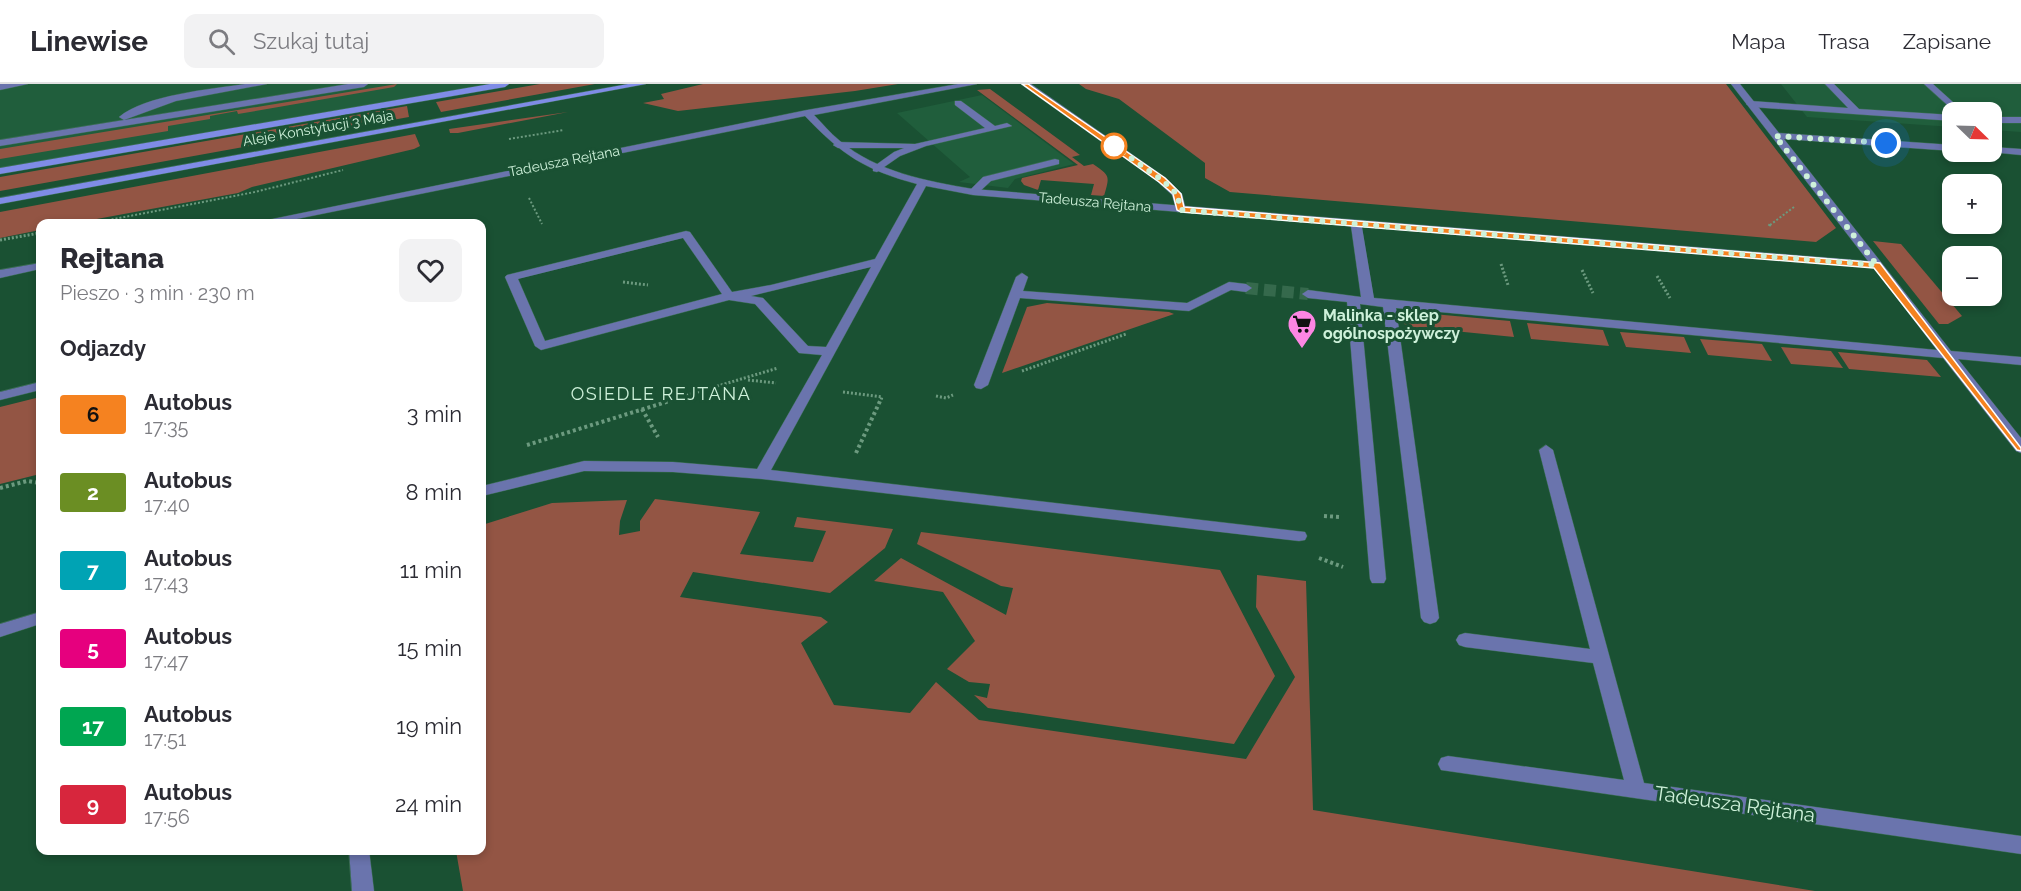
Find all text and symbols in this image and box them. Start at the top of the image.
search box [184,14,604,68]
text: Linewise [30,25,148,58]
icon: search [205,25,238,58]
text: Szukaj tutaj [253,28,369,54]
text: Mapa [1731,29,1785,54]
text: Trasa [1818,29,1870,54]
text: Zapisane [1903,29,1991,54]
north arrow [1942,102,2002,162]
map controls [1942,102,2002,306]
street label: Aleje Konstytucji 3 Maja [241,107,395,149]
your location [1871,128,1901,158]
unlabelled marker [1101,133,1127,159]
street label: Tadeusza Rejtana [507,142,621,180]
button: + [1942,174,2002,234]
street label: Tadeusza Rejtana [1038,189,1152,215]
button: heart [399,239,462,302]
text: Rejtana [60,242,164,275]
button: − [1942,246,2002,306]
text: Pieszo · 3 min · 230 m [60,281,255,305]
place label: Malinka - sklep ogólnospożywczy [1323,306,1460,343]
supermarket icon: Malinka - sklep ogólnospożywczy [1286,308,1318,350]
text: Odjazdy [60,335,146,361]
district label: OSIEDLE REJTANA [571,383,751,404]
text: Autobus [144,389,232,415]
text: 3 min [407,401,462,427]
text: 6 [87,402,99,427]
text: 17:35 [144,415,189,439]
text: Autobus [144,467,232,493]
text: 8 min [406,479,462,505]
text: 2 [87,480,99,505]
text: 17:40 [144,493,190,517]
text: Autobus [144,545,232,571]
text: 11 min [400,557,462,583]
text: 7 [87,558,99,583]
text: 17:43 [144,571,189,595]
text: Autobus [144,623,232,649]
text: 15 min [397,635,462,661]
text: 5 [87,636,99,661]
text: 17:47 [144,649,188,673]
text: Autobus [144,701,232,727]
text: 19 min [396,713,462,739]
text: 17 [82,714,104,739]
text: 17:51 [144,727,186,751]
text: Autobus [144,779,232,805]
street label: Tadeusza Rejtana [1653,781,1817,827]
text: 24 min [395,791,462,817]
text: 9 [87,792,99,817]
text: 17:56 [144,805,190,829]

